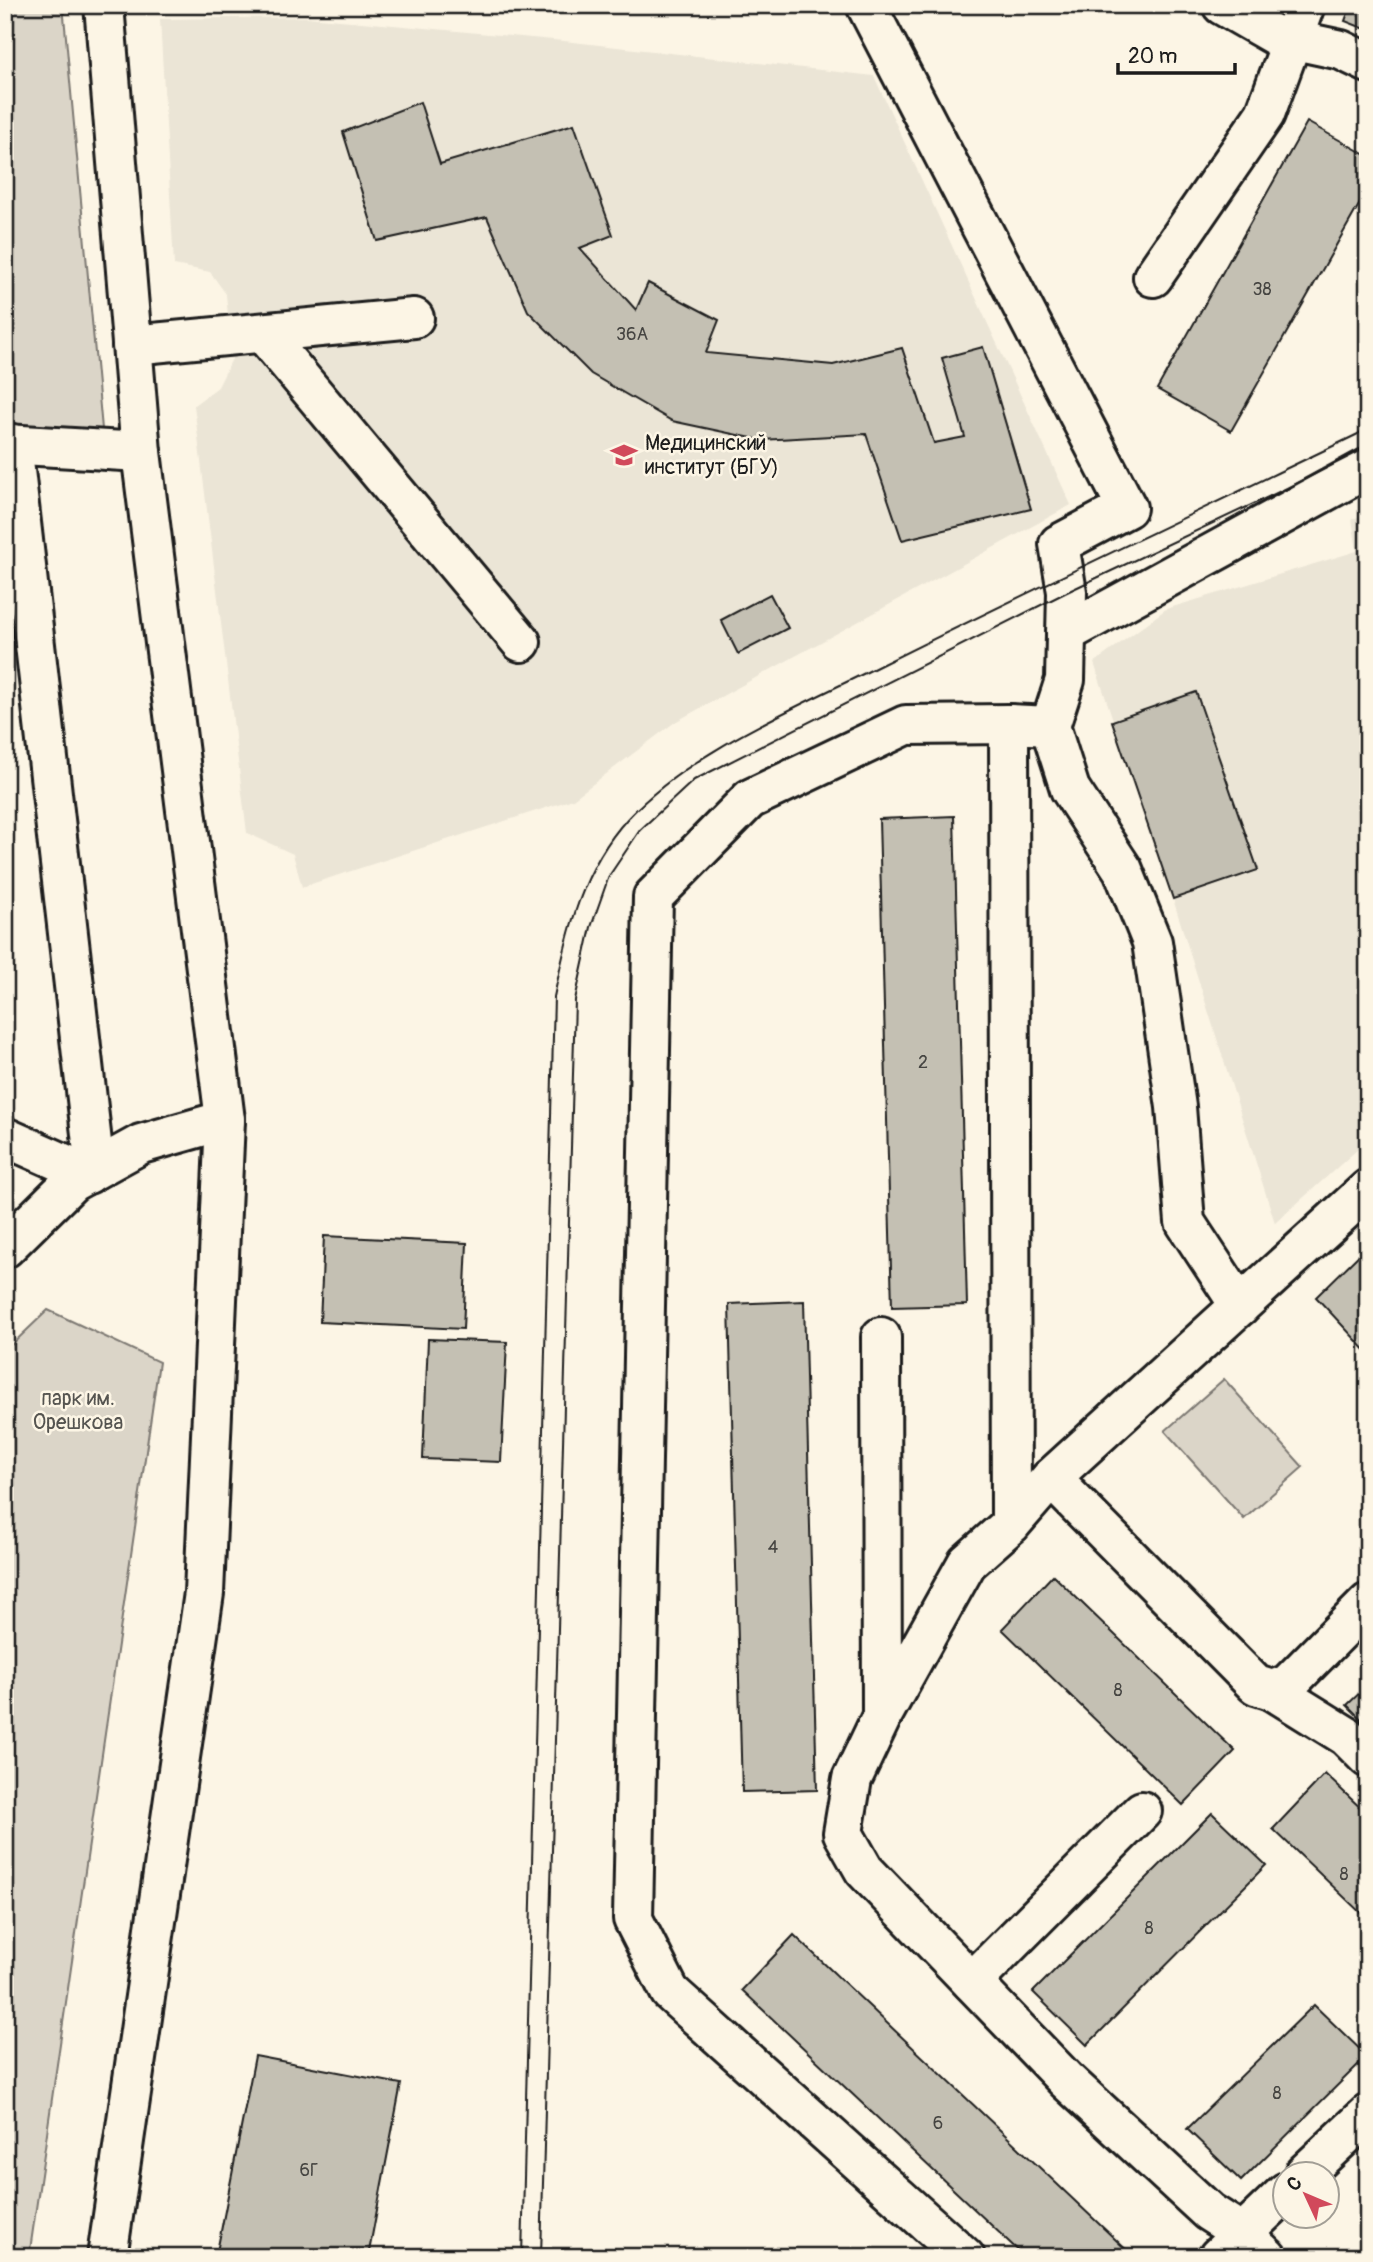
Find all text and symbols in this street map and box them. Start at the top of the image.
scale bar [1118,32,1235,76]
text: 20 m [1128,43,1177,70]
house number: 38 [1252,278,1272,301]
house number: 36А [616,323,648,346]
place label: Медицинский институт (БГУ) [645,430,779,481]
school or university icon: Медицинский институт (БГУ) [609,440,639,470]
house number: 2 [918,1051,928,1074]
park label: парк им. Орешкова [33,1385,123,1436]
house number: 4 [768,1536,779,1559]
house number: 8 [1113,1679,1123,1702]
house number: 8 [1339,1863,1349,1886]
house number: 8 [1144,1917,1154,1940]
house number: 8 [1272,2082,1282,2105]
house number: 6 [933,2112,943,2135]
house number: 6Г [299,2159,319,2182]
north arrow [1272,2160,1342,2230]
text: С [1282,2171,1307,2196]

